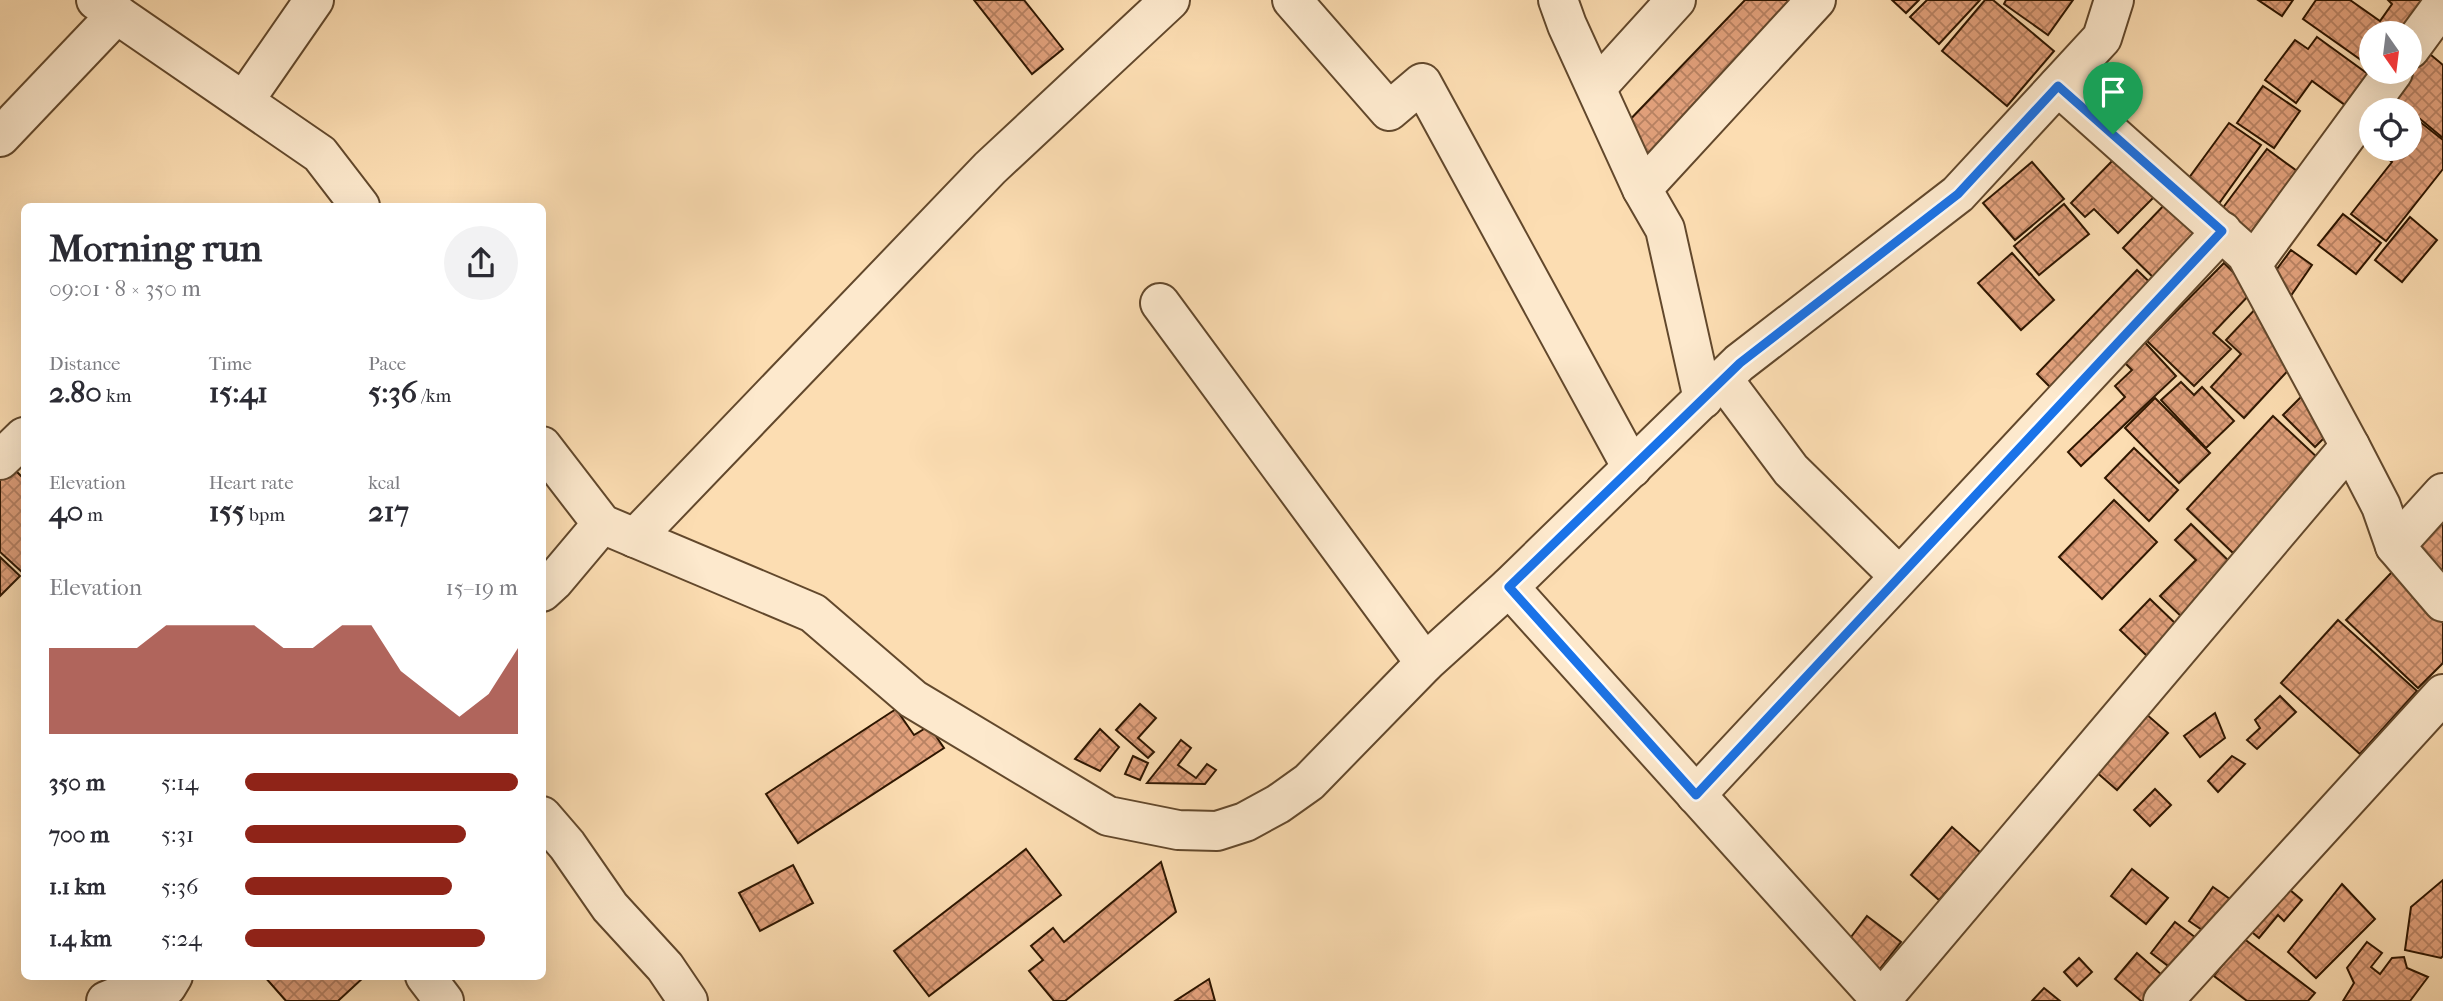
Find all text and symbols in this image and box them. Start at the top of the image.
north arrow [2359,21,2422,84]
map controls [2359,21,2422,161]
pin [2083,62,2143,134]
icon: arrive [2094,73,2132,111]
button: locate [2359,98,2422,161]
text: Morning run [49,226,262,271]
button: share [444,226,518,300]
text: 09:01 · 8 × 350 m [49,275,201,302]
text: Distance [49,353,120,375]
text: Time [209,353,252,375]
text: Pace [368,353,406,375]
text: 2.80 [49,375,102,410]
text: 15:41 [209,375,268,410]
text: 5:36 [368,375,417,410]
text: km [102,385,132,407]
text: /km [417,385,451,407]
text: Elevation [49,472,126,494]
text: Heart rate [209,472,294,494]
text: kcal [368,472,400,494]
text: 40 [49,494,83,529]
text: 155 [209,494,245,529]
text: 217 [368,494,409,529]
text: m [83,504,103,526]
text: bpm [245,504,285,526]
text: Elevation [49,574,142,601]
text: 15–19 m [446,574,518,601]
text: 350 m [49,769,105,796]
text: 5:14 [161,769,198,796]
text: 700 m [49,821,109,848]
text: 5:31 [161,821,194,848]
text: 1.1 km [49,873,106,900]
text: 5:36 [161,873,198,900]
text: 1.4 km [49,925,112,952]
text: 5:24 [161,925,202,952]

